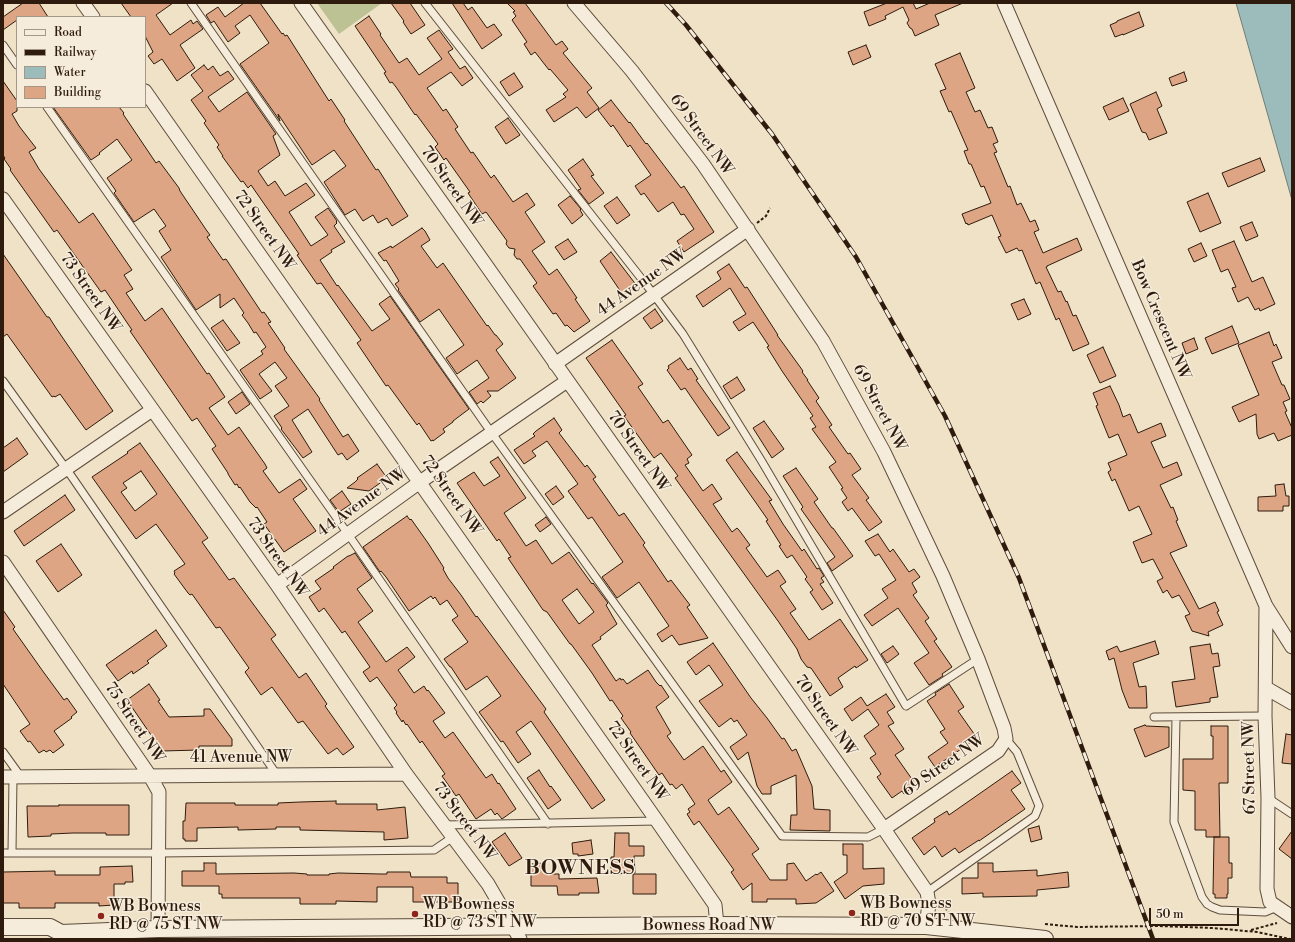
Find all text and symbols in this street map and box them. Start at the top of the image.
legend [16,16,146,108]
text: Road [54,25,82,40]
text: Railway [54,45,96,60]
text: Water [54,65,86,80]
text: Building [54,85,101,100]
street label: 69 Street NW [665,91,737,179]
street label: 70 Street NW [416,143,486,231]
street label: 72 Street NW [229,187,299,275]
street label: 44 Avenue NW [593,245,691,321]
street label: 73 Street NW [55,249,125,337]
street label: Bow Crescent NW [1126,257,1194,383]
street label: 69 Street NW [848,361,910,455]
street label: 70 Street NW [603,408,673,496]
street label: 72 Street NW [416,452,486,540]
street label: 44 Avenue NW [314,464,410,542]
street label: 73 Street NW [242,514,312,602]
street label: 70 Street NW [790,672,860,760]
street label: 75 Street NW [100,679,168,767]
street label: 72 Street NW [602,718,672,806]
street label: 67 Street NW [1240,721,1260,815]
street label: 69 Street NW [899,731,989,801]
street label: 41 Avenue NW [190,748,292,768]
street label: 73 Street NW [428,779,500,865]
district label: BOWNESS [525,857,635,881]
place label: WB Bowness RD @ 70 ST NW [860,894,975,932]
place label: WB Bowness RD @ 73 ST NW [423,895,536,933]
place label: WB Bowness RD @ 75 ST NW [109,897,222,935]
scale bar [1151,900,1241,926]
text: 50 m [1156,907,1184,922]
marker: WB Bowness RD @ 70 ST NW [847,908,857,918]
marker: WB Bowness RD @ 73 ST NW [410,909,420,919]
marker: WB Bowness RD @ 75 ST NW [96,911,106,921]
street label: Bowness Road NW [643,916,775,936]

